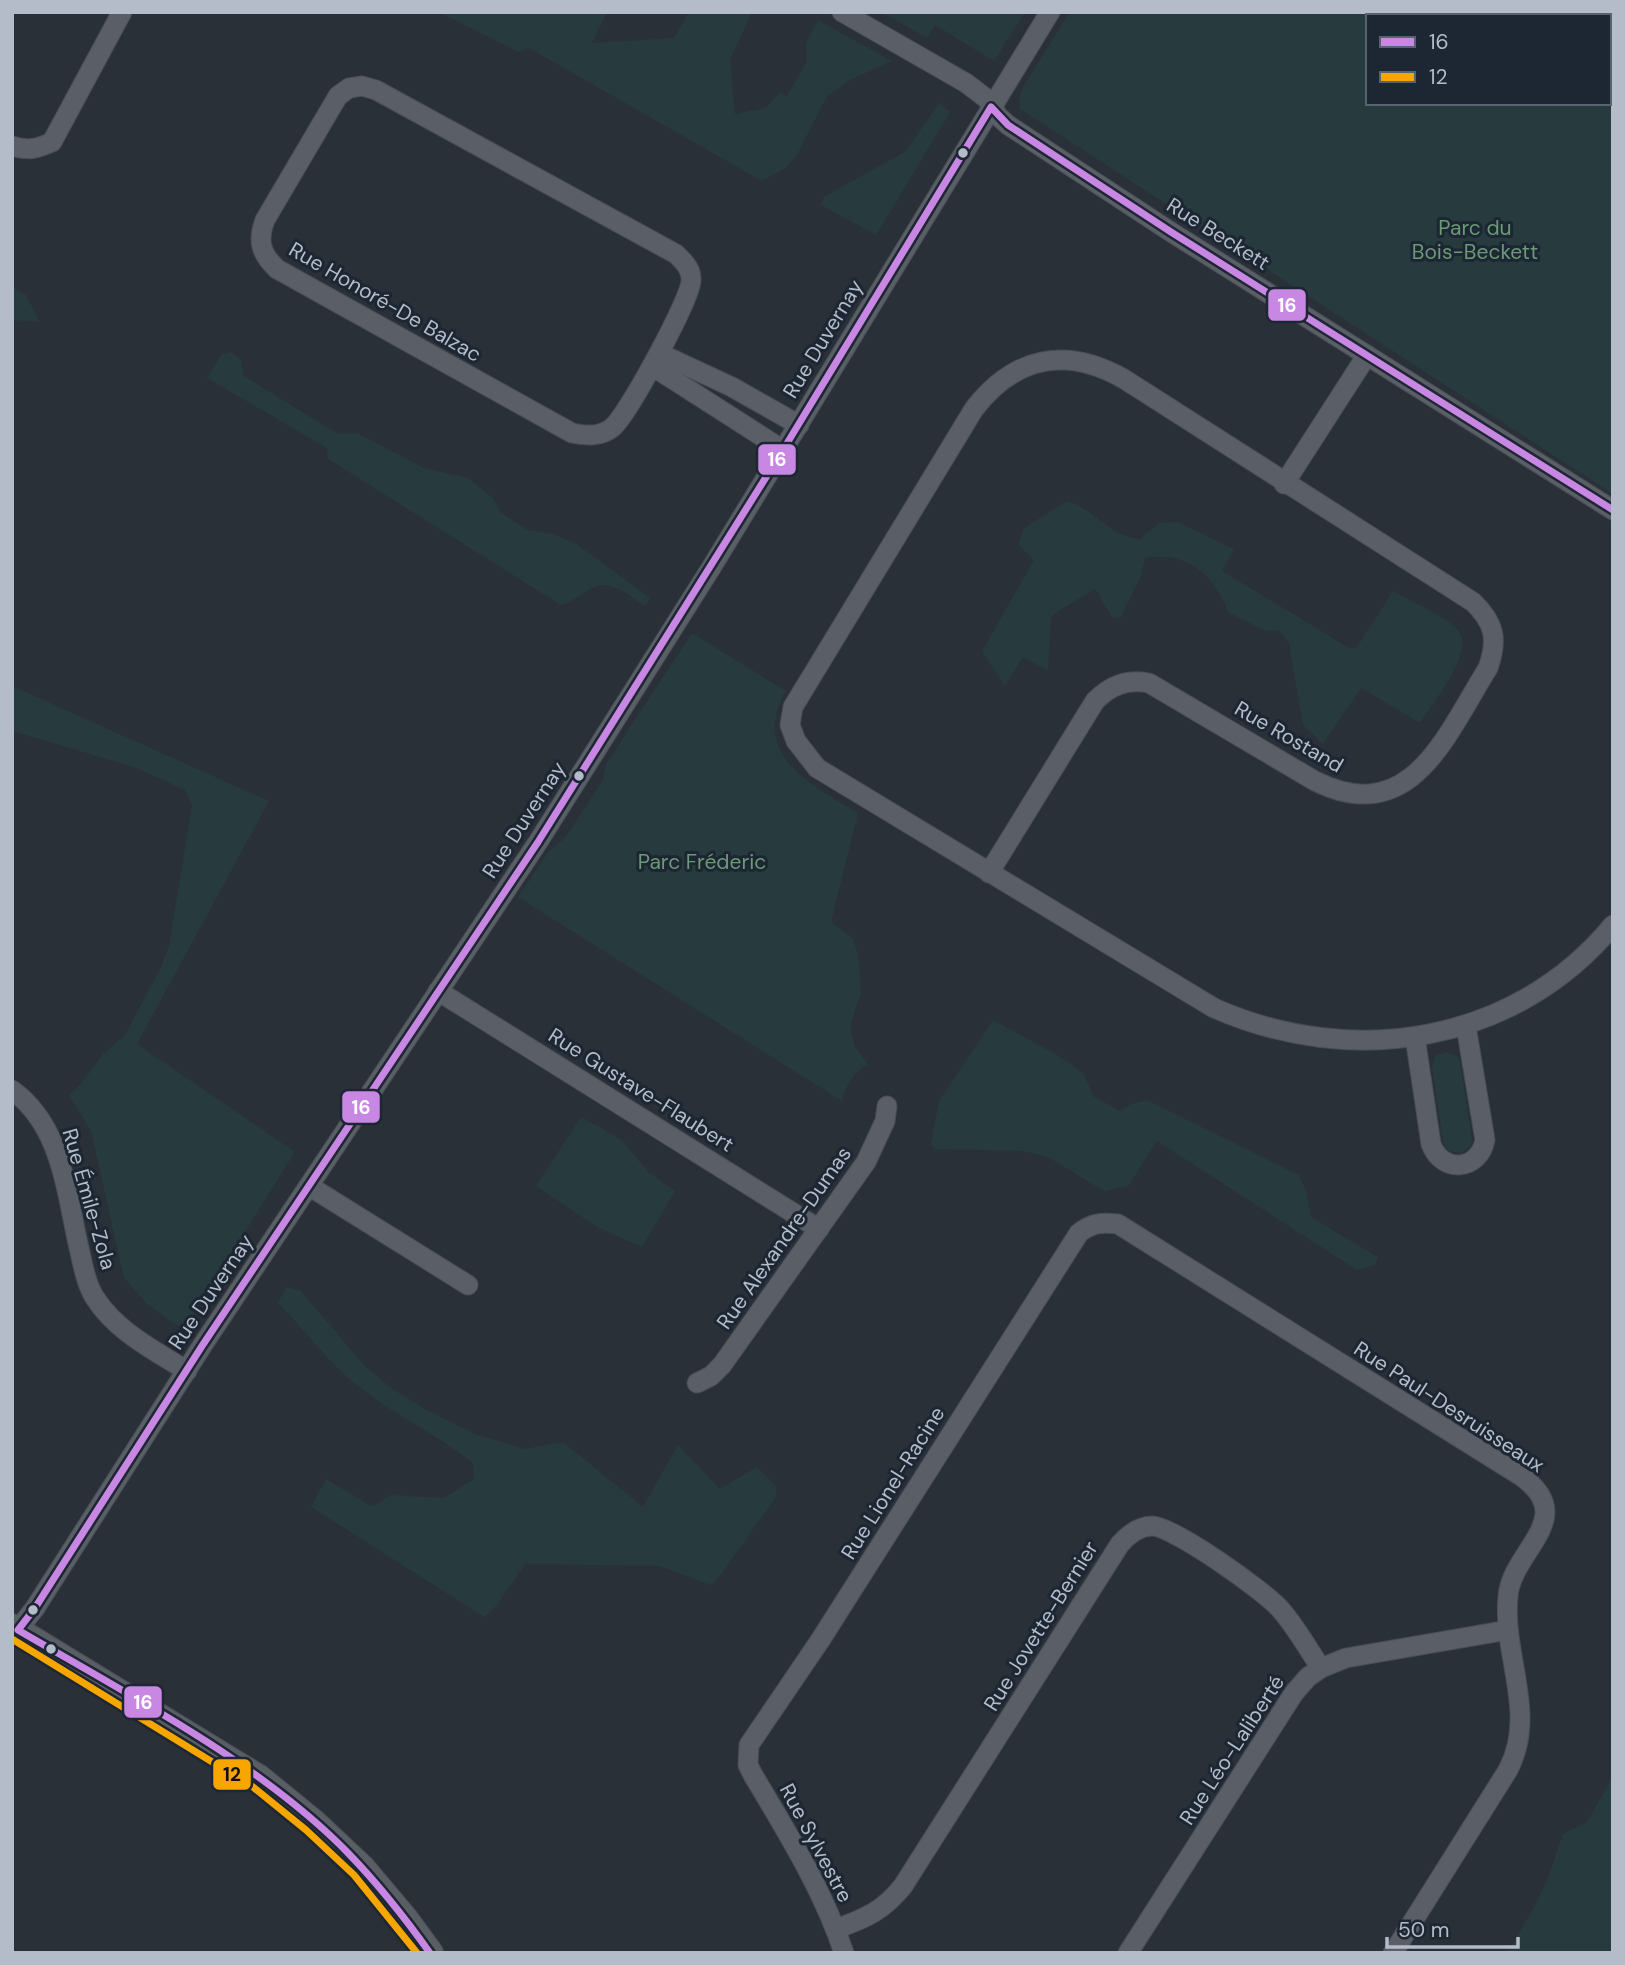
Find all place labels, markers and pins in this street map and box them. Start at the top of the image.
unlabelled marker [956,146,970,160]
unlabelled marker [572,769,586,783]
unlabelled marker [26,1603,40,1617]
unlabelled marker [44,1642,58,1656]

